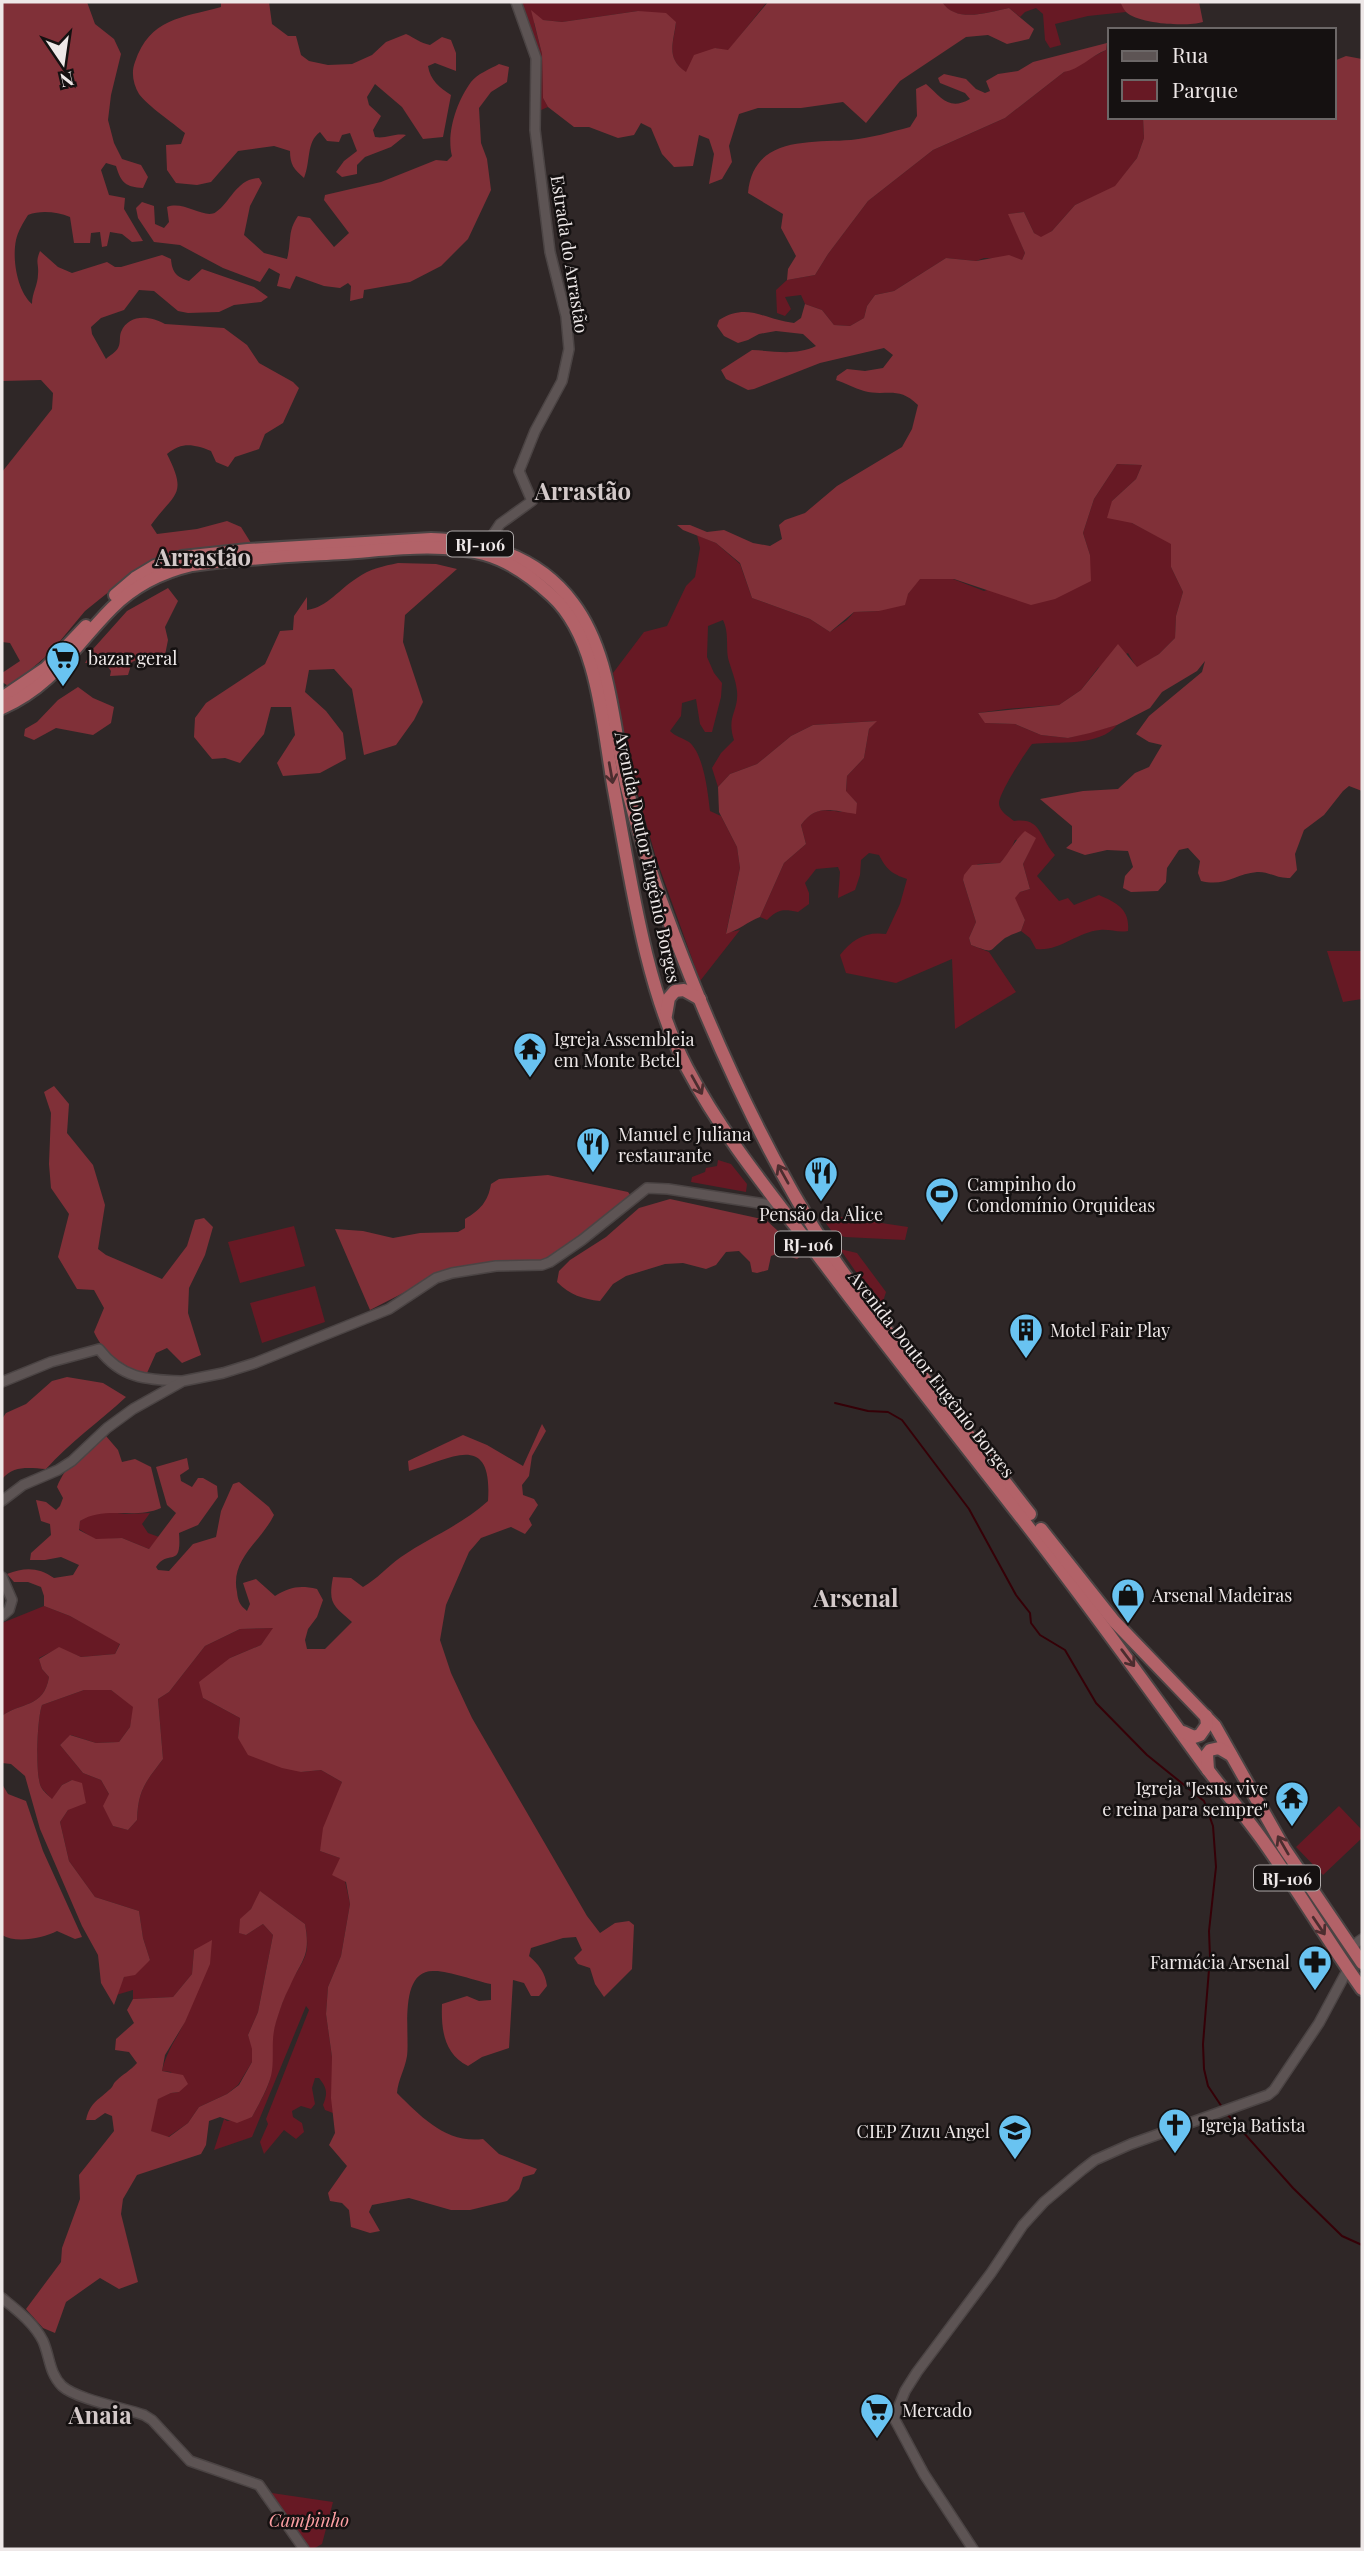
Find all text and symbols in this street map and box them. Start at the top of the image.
north arrow [28,28,98,98]
legend [1108,28,1336,119]
text: Rua [1172,40,1209,68]
text: N [57,66,77,95]
text: Parque [1172,75,1238,103]
street label: Estrada do Arrastão [546,173,594,335]
district label: Arrastão [534,474,631,506]
road number: RJ-106 [447,531,513,556]
district label: Arrastão [154,540,251,572]
supermarket icon: bazar geral [44,639,82,688]
place label: bazar geral [88,646,177,670]
street label: Avenida Doutor Eugênio Borges [609,728,686,985]
one-way arrow [605,761,618,784]
place label: Igreja Assembleia em Monte Betel [554,1027,694,1072]
temple icon: Igreja Assembleia em Monte Betel [511,1030,549,1079]
one-way arrow [691,1074,704,1095]
place label: Manuel e Juliana restaurante [618,1122,751,1167]
restaurant icon: Manuel e Juliana restaurante [574,1125,612,1174]
restaurant icon: Pensão da Alice [802,1154,840,1203]
one-way arrow [776,1164,789,1185]
place label: Campinho do Condomínio Orquideas [967,1172,1155,1217]
sports icon: Campinho do Condomínio Orquideas [923,1175,961,1224]
place label: Pensão da Alice [759,1202,883,1226]
road number: RJ-106 [775,1232,841,1256]
street label: Avenida Doutor Eugênio Borges [843,1265,1020,1482]
building icon: Motel Fair Play [1007,1311,1045,1360]
place label: Motel Fair Play [1050,1318,1170,1342]
shop icon: Arsenal Madeiras [1109,1576,1147,1625]
district label: Arsenal [813,1581,899,1613]
place label: Arsenal Madeiras [1151,1583,1292,1607]
one-way arrow [1121,1648,1136,1667]
place label: Igreja "Jesus vive e reina para sempre" [1102,1776,1268,1821]
temple icon: Igreja "Jesus vive e reina para sempre" [1273,1779,1311,1828]
one-way arrow [1276,1836,1290,1856]
road number: RJ-106 [1254,1866,1320,1890]
one-way arrow [1312,1915,1326,1935]
pharmacy icon: Farmácia Arsenal [1296,1943,1334,1992]
place label: Farmácia Arsenal [1150,1950,1290,1974]
church icon: Igreja Batista [1156,2106,1194,2155]
school or university icon: CIEP Zuzu Angel [996,2112,1034,2161]
place label: Igreja Batista [1200,2113,1305,2137]
place label: CIEP Zuzu Angel [857,2119,990,2143]
supermarket icon: Mercado [858,2391,896,2440]
district label: Anaia [67,2398,132,2430]
place label: Mercado [902,2398,972,2422]
park label: Campinho [269,2508,349,2532]

